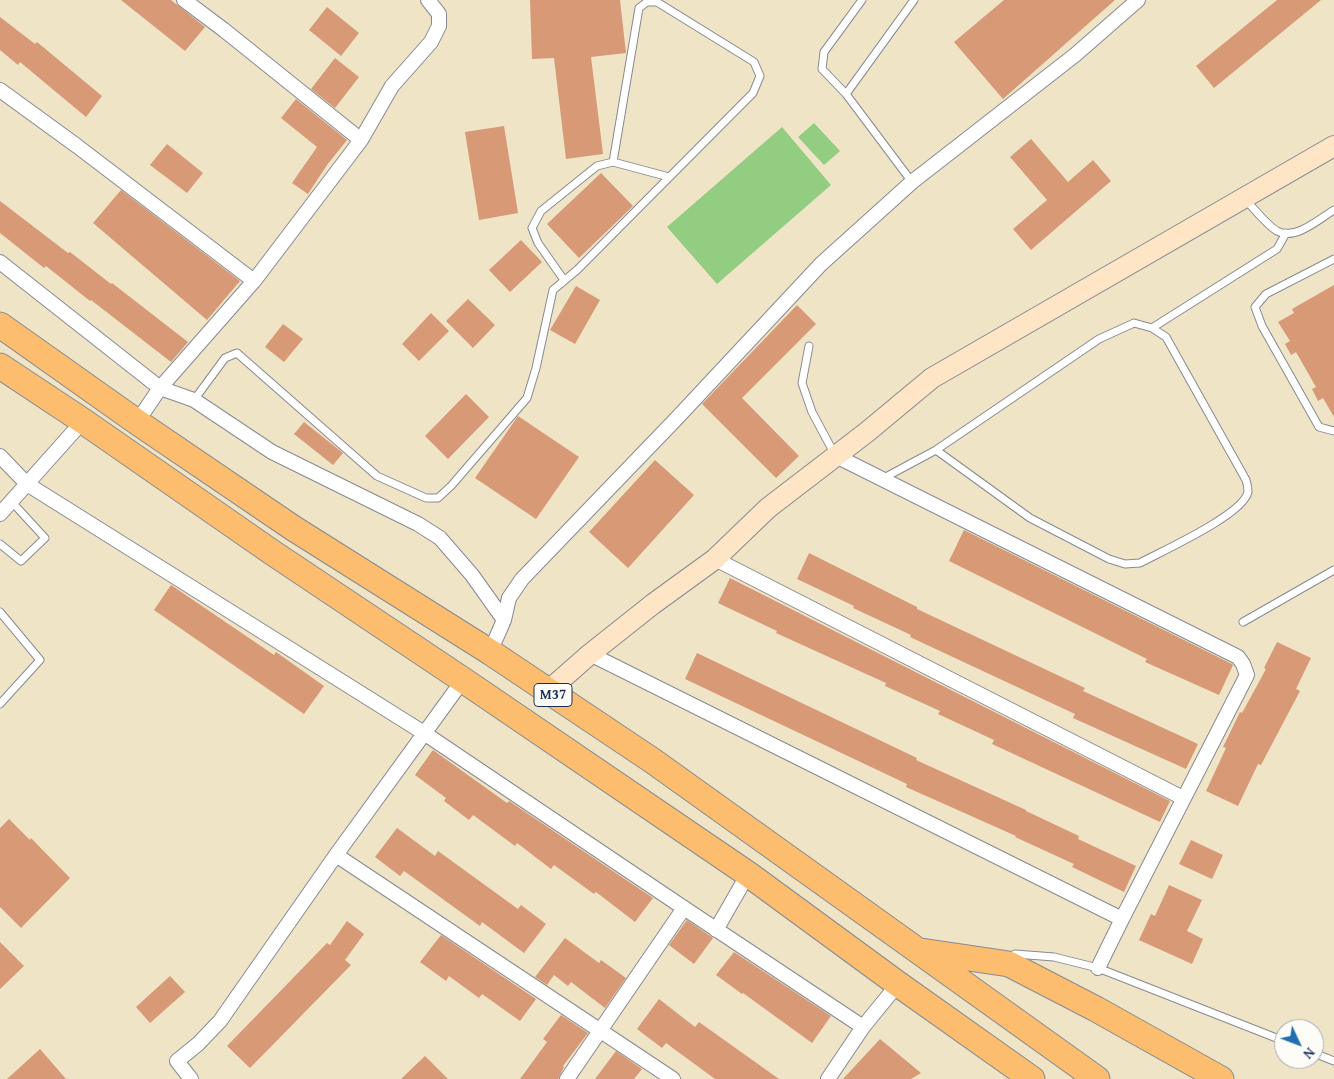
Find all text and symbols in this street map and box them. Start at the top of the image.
road number: M37 [534,684,572,706]
north arrow [1274,1019,1324,1069]
text: N [1299,1043,1320,1064]

